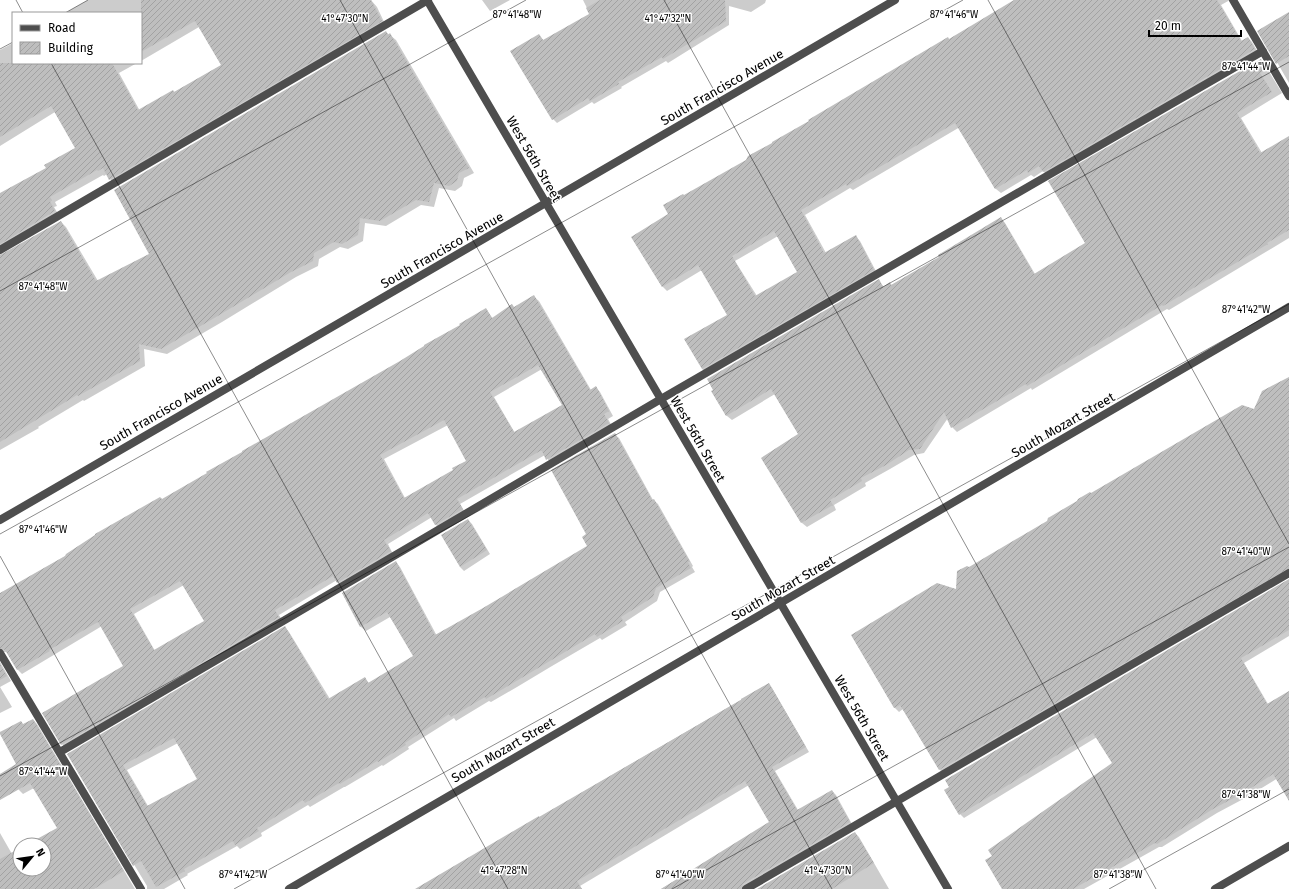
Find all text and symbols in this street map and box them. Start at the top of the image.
text: 87°41'48"W [493,9,542,21]
text: 87°41'46"W [930,9,979,21]
legend [12,12,142,64]
scale bar [1149,12,1241,38]
text: 41°47'30"N [321,13,369,25]
text: 41°47'32"N [645,13,691,25]
text: 20 m [1155,19,1181,33]
text: Road [48,21,76,35]
text: Building [48,41,94,55]
street label: South Francisco Avenue [658,46,786,128]
text: 87°41'44"W [1222,61,1271,73]
street label: West 56th Street [503,114,565,205]
street label: South Francisco Avenue [378,209,506,291]
text: 87°41'48"W [19,281,68,293]
text: 87°41'42"W [1222,304,1271,316]
street label: South Francisco Avenue [97,371,225,453]
street label: South Mozart Street [1009,389,1117,461]
street label: West 56th Street [667,394,729,485]
text: 87°41'46"W [19,524,68,536]
text: 87°41'40"W [1221,546,1271,558]
street label: South Mozart Street [729,552,837,624]
street label: West 56th Street [831,673,893,764]
street label: South Mozart Street [449,714,557,786]
text: 87°41'44"W [19,766,68,778]
text: 87°41'38"W [1222,789,1271,801]
north arrow [12,837,52,877]
text: N [33,846,48,859]
text: 41°47'28"N [480,865,528,877]
text: 41°47'30"N [804,865,852,877]
text: 87°41'42"W [219,869,268,881]
text: 87°41'40"W [655,869,705,881]
text: 87°41'38"W [1094,869,1143,881]

